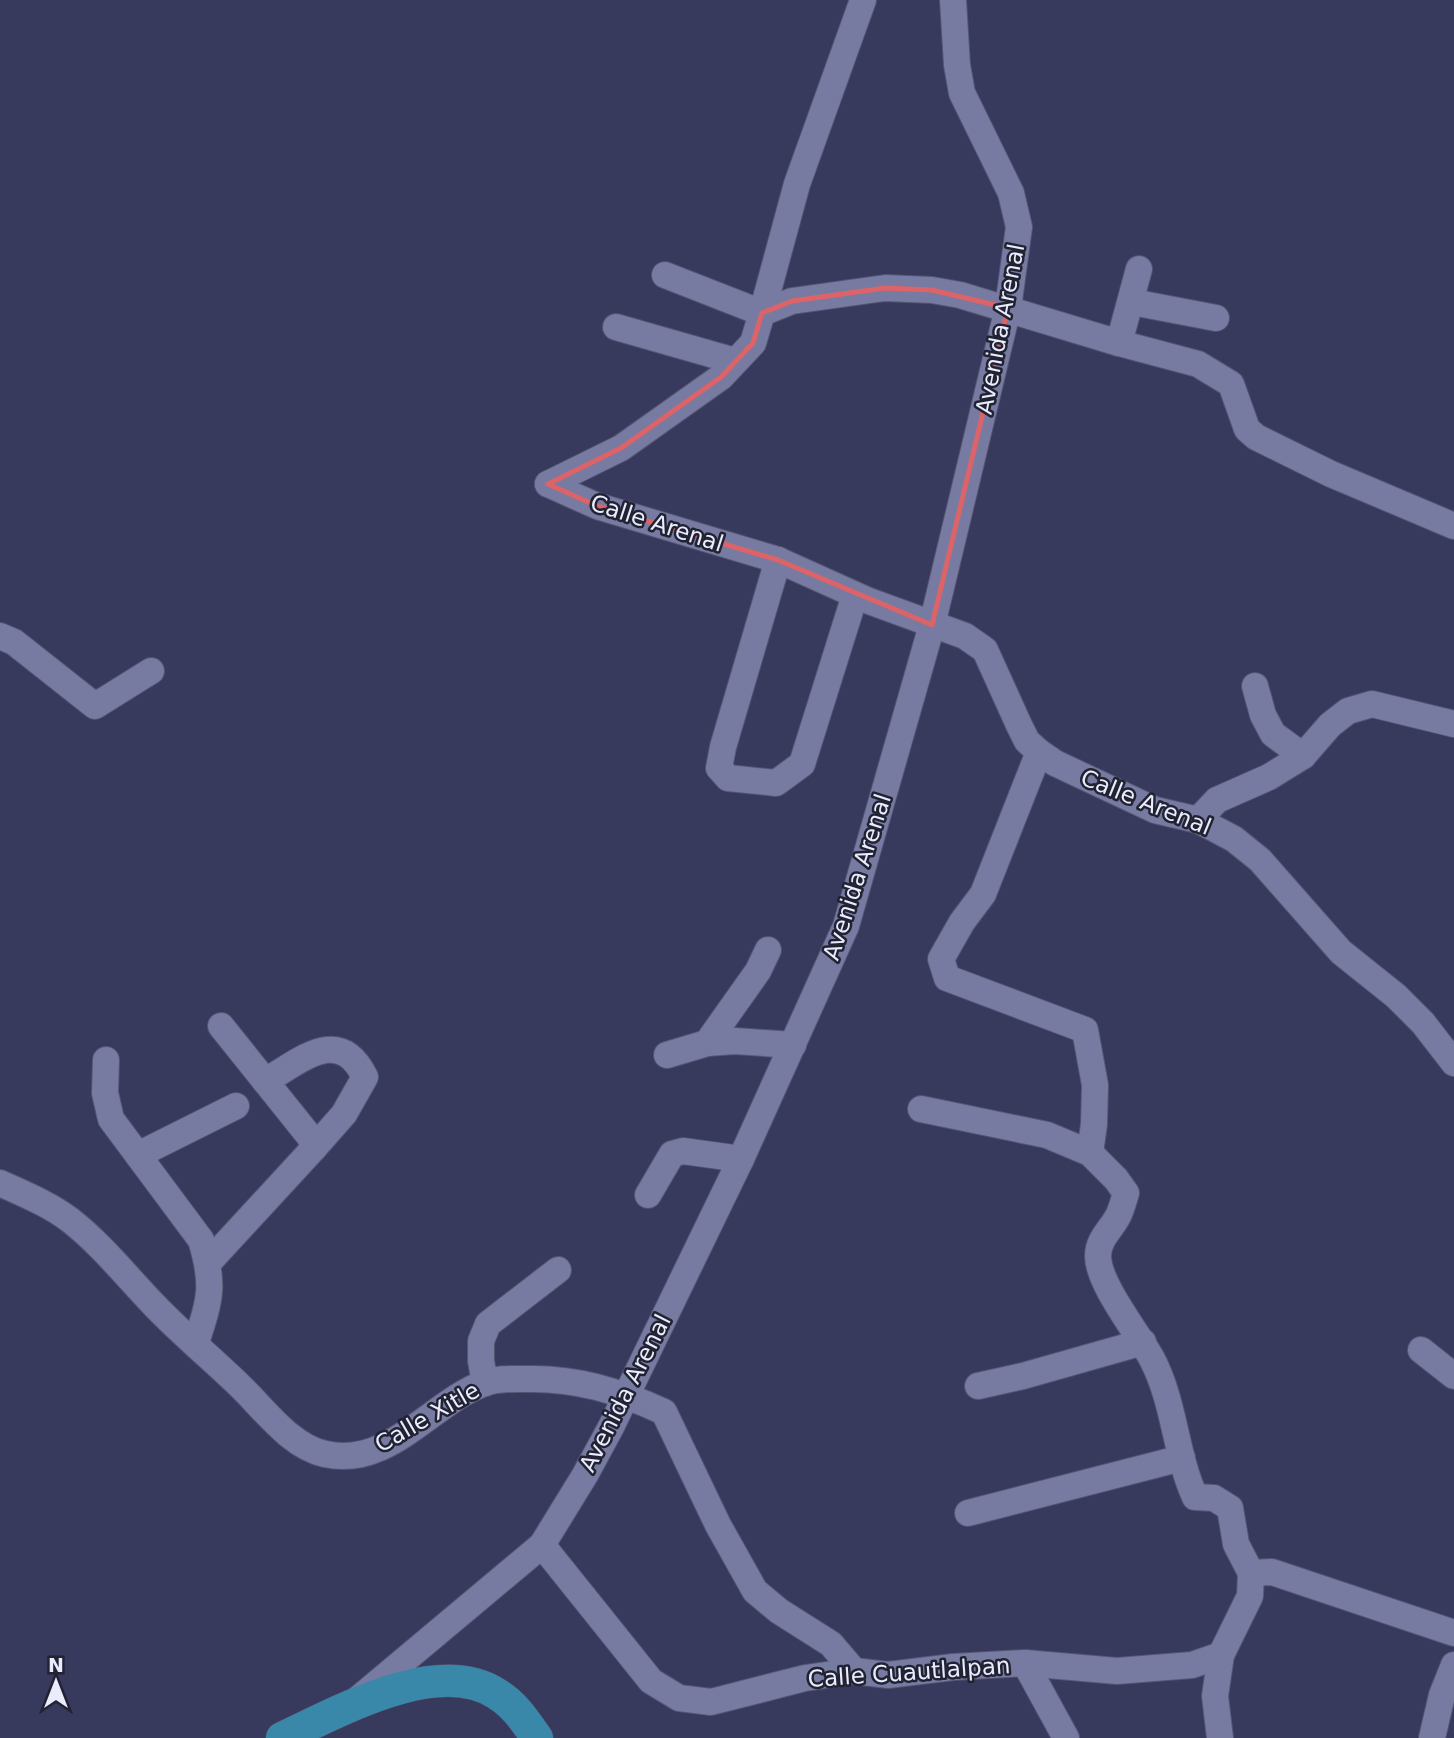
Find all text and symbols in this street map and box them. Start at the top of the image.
street label: Avenida Arenal [971,242,1029,416]
street label: Calle Arenal [587,489,727,557]
street label: Calle Arenal [1077,764,1215,840]
street label: Avenida Arenal [818,791,896,963]
street label: Avenida Arenal [574,1310,676,1476]
street label: Calle Xitle [370,1377,484,1457]
north arrow [21,1647,91,1717]
street label: Calle Cuautlalpan [807,1652,1011,1692]
text: N [48,1654,64,1676]

